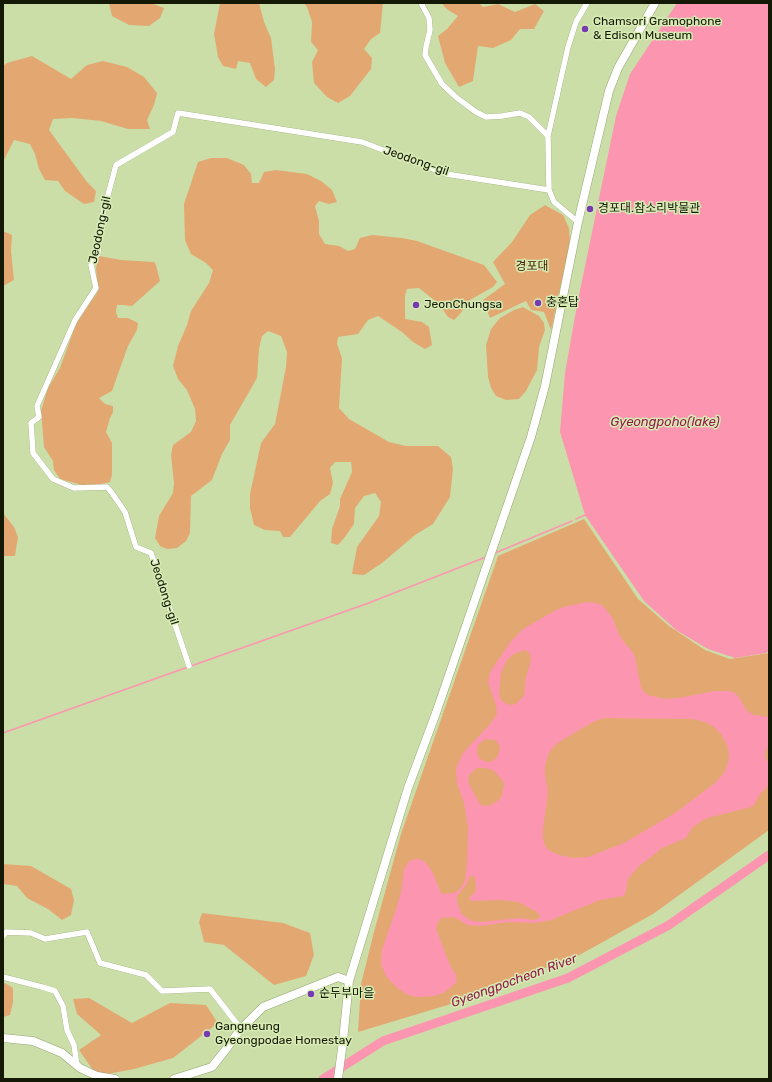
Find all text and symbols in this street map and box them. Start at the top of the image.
place label: Chamsori Gramophone & Edison Museum [593,15,721,43]
marker: Chamsori Gramophone & Edison Museum [580,24,590,34]
street label: Jeodong-gil [381,143,451,179]
street label: Jeodong-gil [86,195,114,265]
place label: 경포대.참소리박물관 [598,202,700,216]
marker: 경포대.참소리박물관 [585,204,595,214]
park label: 경포대 [515,260,549,274]
place label: 충혼탑 [546,296,579,310]
place label: JeonChungsa [424,298,502,312]
marker: 충혼탑 [533,298,543,308]
marker: JeonChungsa [411,300,421,310]
water label: Gyeongpoho(lake) [610,414,720,430]
street label: Jeodong-gil [147,557,181,627]
water label: Gyeongpocheon River [449,951,579,1011]
place label: 순두부마을 [319,987,374,1001]
marker: 순두부마을 [306,989,316,999]
place label: Gangneung Gyeongpodae Homestay [215,1020,352,1048]
marker: Gangneung Gyeongpodae Homestay [202,1029,212,1039]

